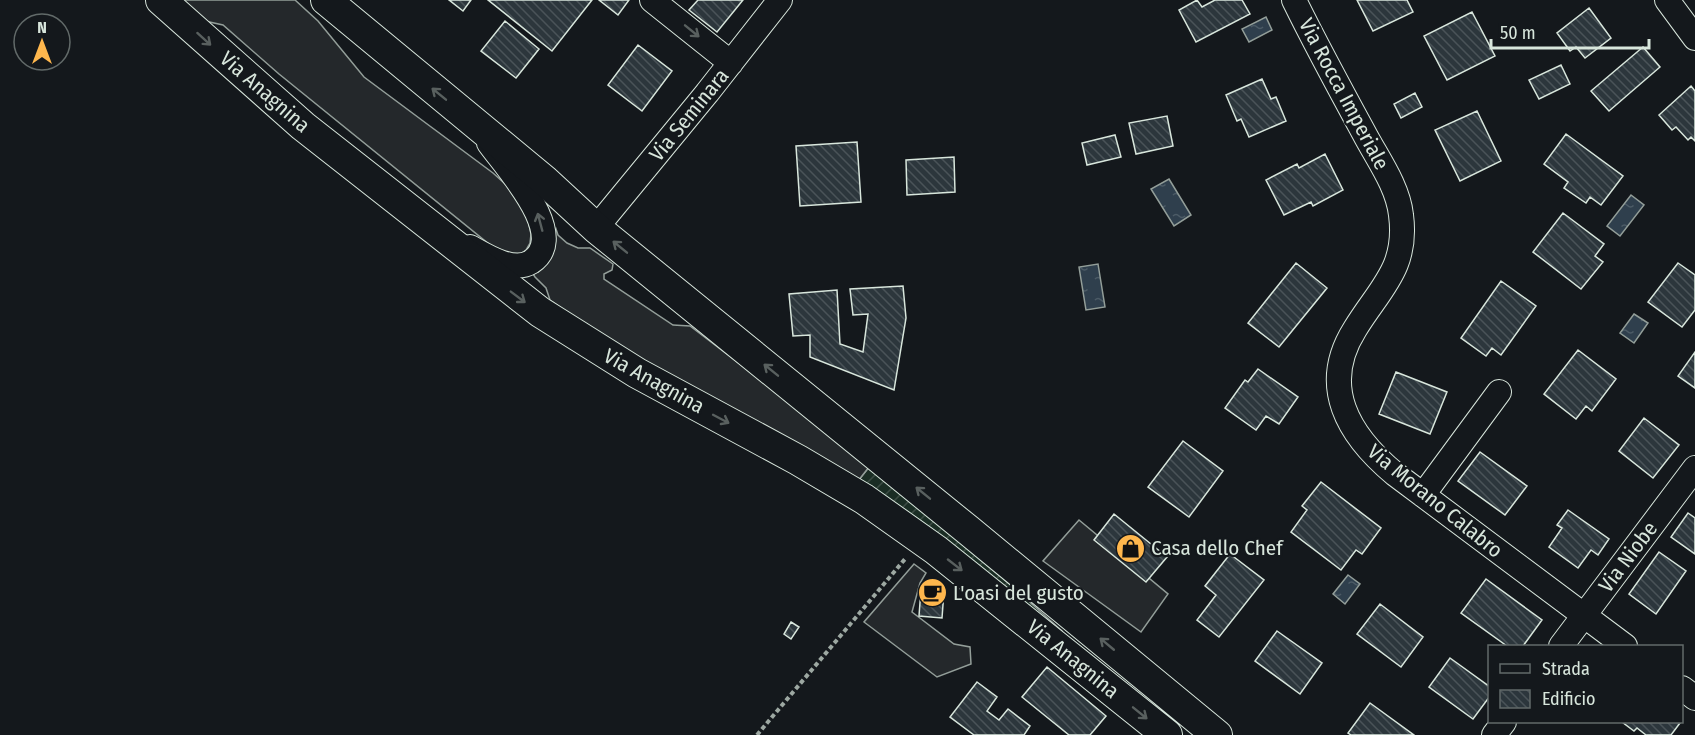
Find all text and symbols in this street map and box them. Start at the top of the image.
north arrow [12,12,72,72]
scale bar [1491,12,1648,50]
street label: Via Rocca Imperiale [1293,14,1395,174]
text: N [37,18,47,37]
text: 50 m [1500,22,1536,44]
one-way arrow [684,25,700,38]
one-way arrow [196,32,211,46]
street label: Via Anagnina [215,46,315,138]
street label: Via Seminara [644,63,734,167]
one-way arrow [432,87,447,101]
one-way arrow [534,213,545,232]
one-way arrow [613,240,628,254]
one-way arrow [510,290,526,303]
street label: Via Anagnina [599,343,709,419]
one-way arrow [764,363,780,376]
one-way arrow [712,413,729,425]
street label: Via Morano Calabro [1362,439,1508,563]
one-way arrow [915,486,931,499]
street label: Via Niobe [1593,516,1663,598]
shop icon: Casa dello Chef [1114,532,1146,564]
place label: Casa dello Chef [1151,535,1284,561]
one-way arrow [946,559,962,572]
cafe icon: L'oasi del gusto [916,577,948,609]
place label: L'oasi del gusto [953,580,1084,606]
street label: Via Anagnina [1022,614,1124,704]
one-way arrow [1099,638,1115,651]
legend [1488,645,1683,723]
text: Strada [1542,658,1590,680]
text: Edificio [1542,688,1595,710]
one-way arrow [1132,707,1148,720]

